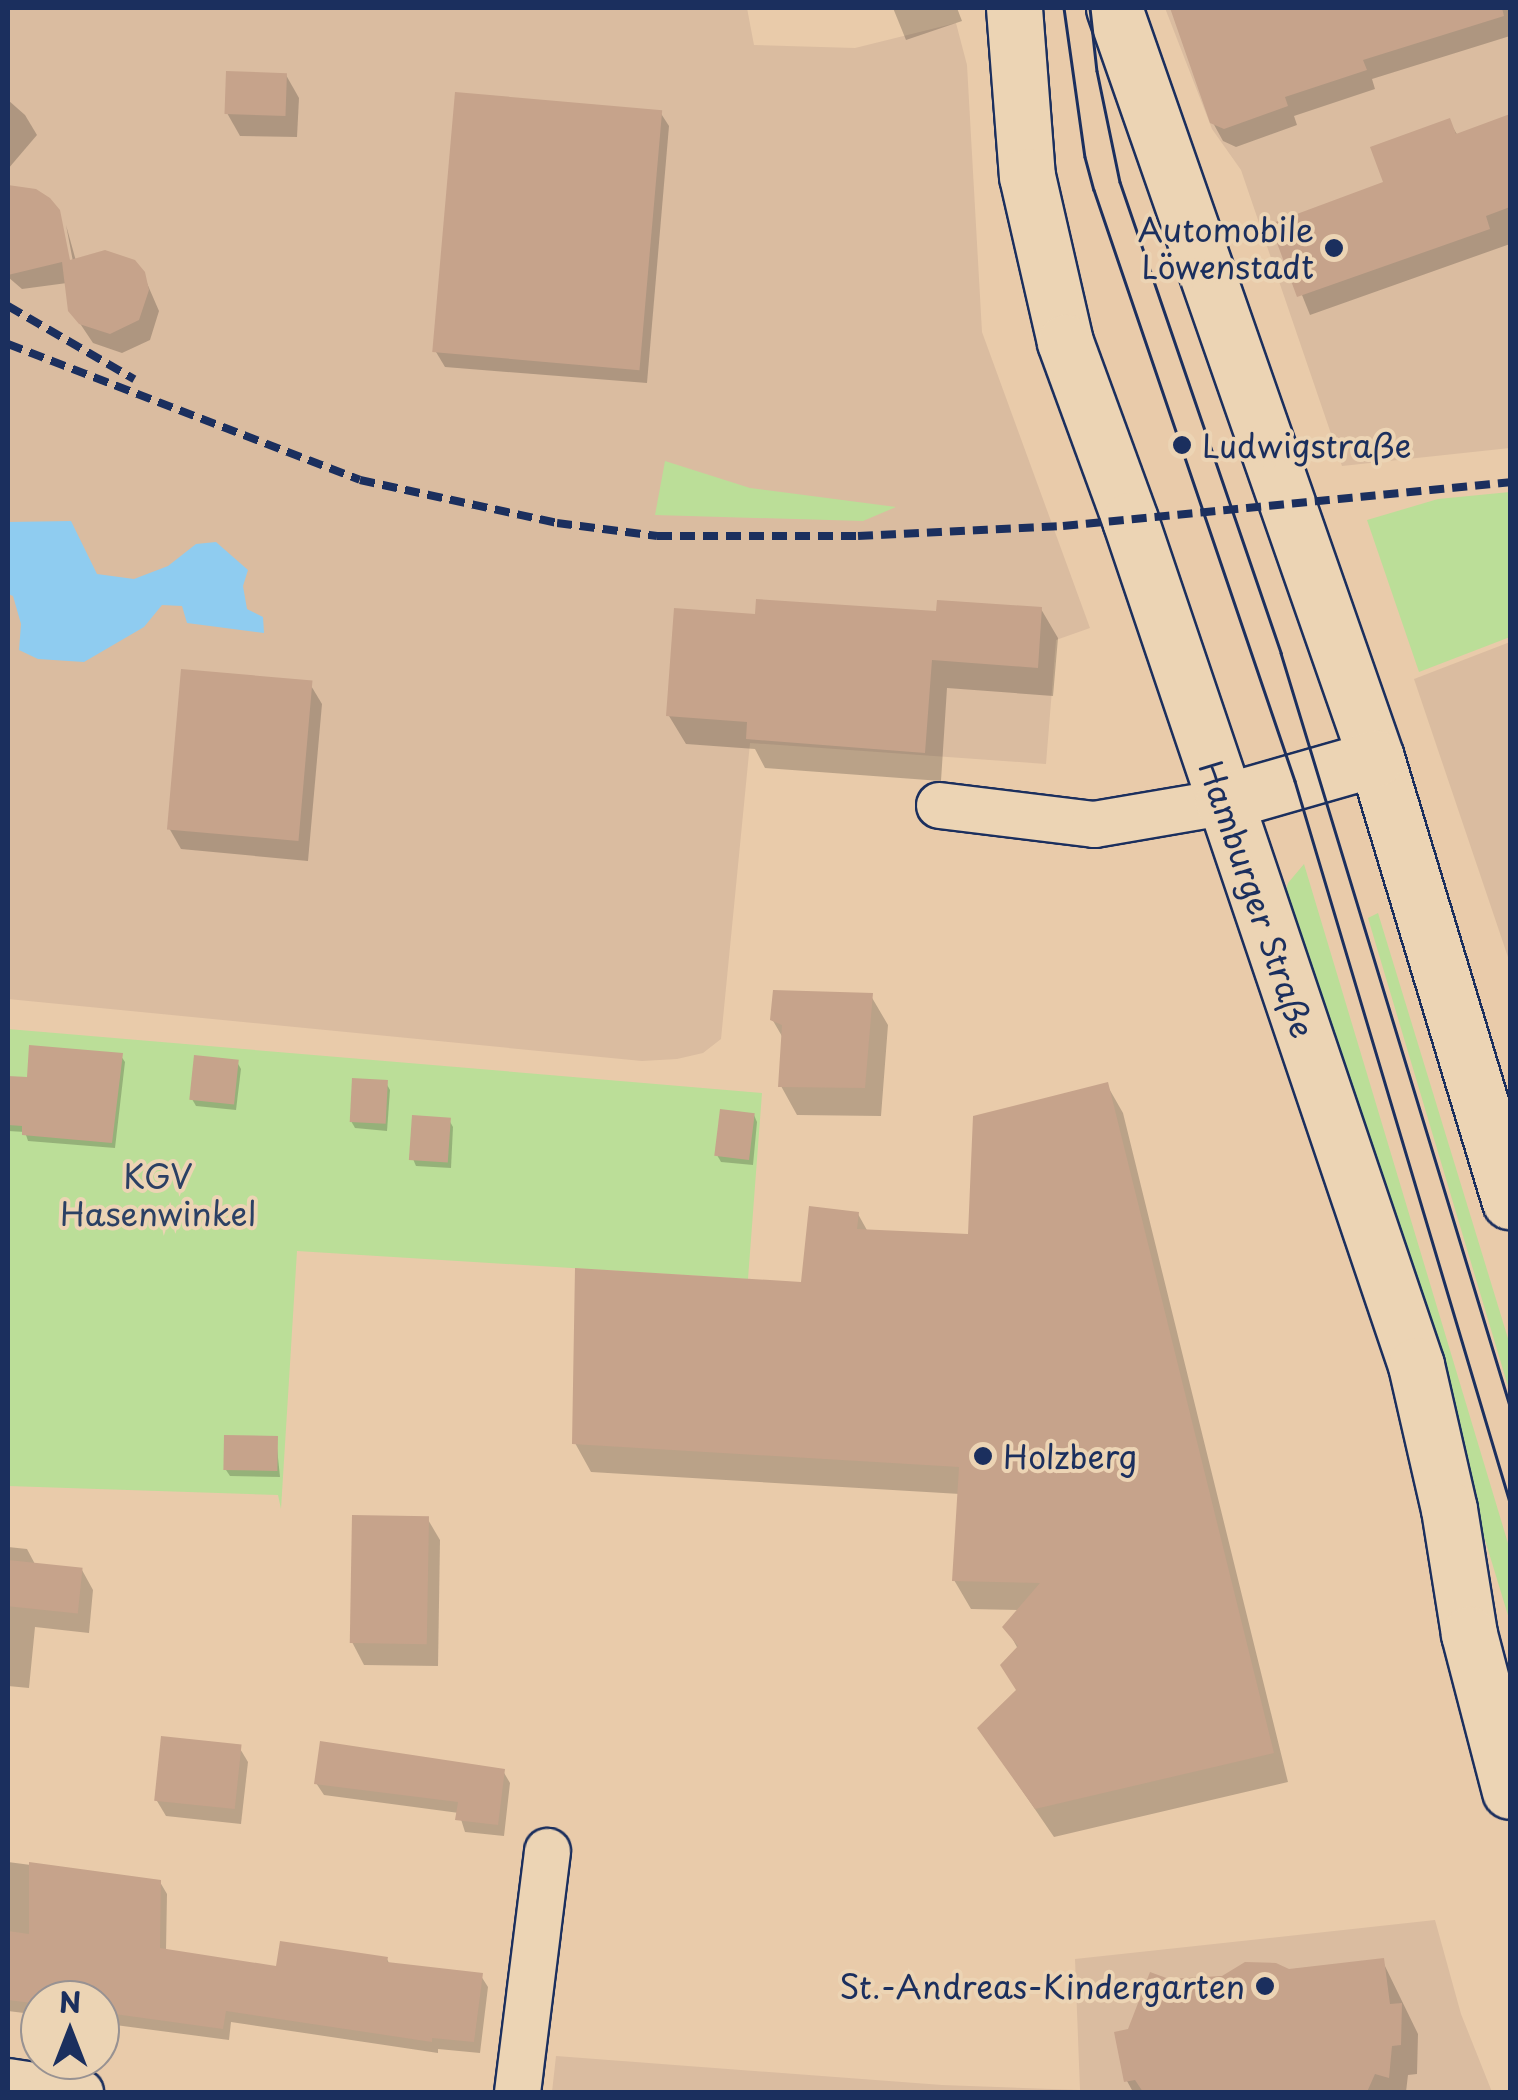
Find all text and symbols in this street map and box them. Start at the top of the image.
place label: Automobile Löwenstadt [1138,211,1314,286]
marker: Automobile Löwenstadt [1323,237,1345,259]
place label: Ludwigstraße [1202,426,1411,464]
marker: Ludwigstraße [1171,434,1193,456]
street label: Hamburger Straße [1191,755,1323,1043]
park label: KGV Hasenwinkel [60,1158,256,1233]
place label: Holzberg [1003,1437,1137,1475]
marker: Holzberg [972,1445,994,1467]
place label: St.-Andreas-Kindergarten [840,1967,1245,2005]
marker: St.-Andreas-Kindergarten [1254,1975,1276,1997]
north arrow [20,1980,120,2080]
text: N [59,1980,81,2023]

